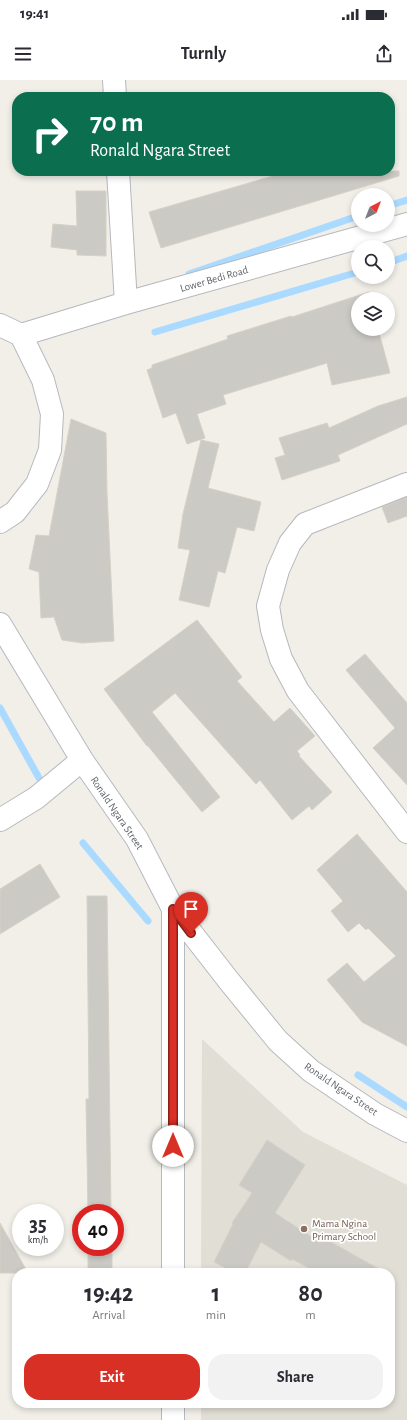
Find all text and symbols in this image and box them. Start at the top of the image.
text: 19:41 [20,6,49,21]
icon: menu [12,43,34,65]
icon: share [373,43,395,65]
text: Turnly [181,45,226,63]
icon: right [24,108,76,160]
text: 70 m [90,109,144,137]
text: Ronald Ngara Street [90,142,230,160]
north arrow [351,188,395,232]
map controls [351,188,395,336]
button: search [351,240,395,284]
street label: Lower Bedi Road [179,264,250,294]
button: layers [351,292,395,336]
street label: Ronald Ngara Street [88,774,146,852]
pin [174,892,208,933]
icon: arrive [180,898,202,920]
street label: Ronald Ngara Street [302,1060,380,1118]
position arrow [152,1125,194,1167]
speed limit sign: 40 [72,1204,124,1256]
text: 35 [29,1215,47,1235]
place label: Mama Ngina Primary School [312,1218,376,1242]
marker: Mama Ngina Primary School [299,1224,309,1234]
text: km/h [28,1235,48,1245]
text: 19:42 [84,1282,133,1306]
text: 1 [212,1282,220,1306]
text: 80 [298,1282,323,1306]
text: Arrival [92,1309,126,1322]
text: min [206,1309,226,1322]
text: m [305,1309,316,1322]
button: Exit [24,1354,200,1400]
button: Share [208,1354,383,1400]

